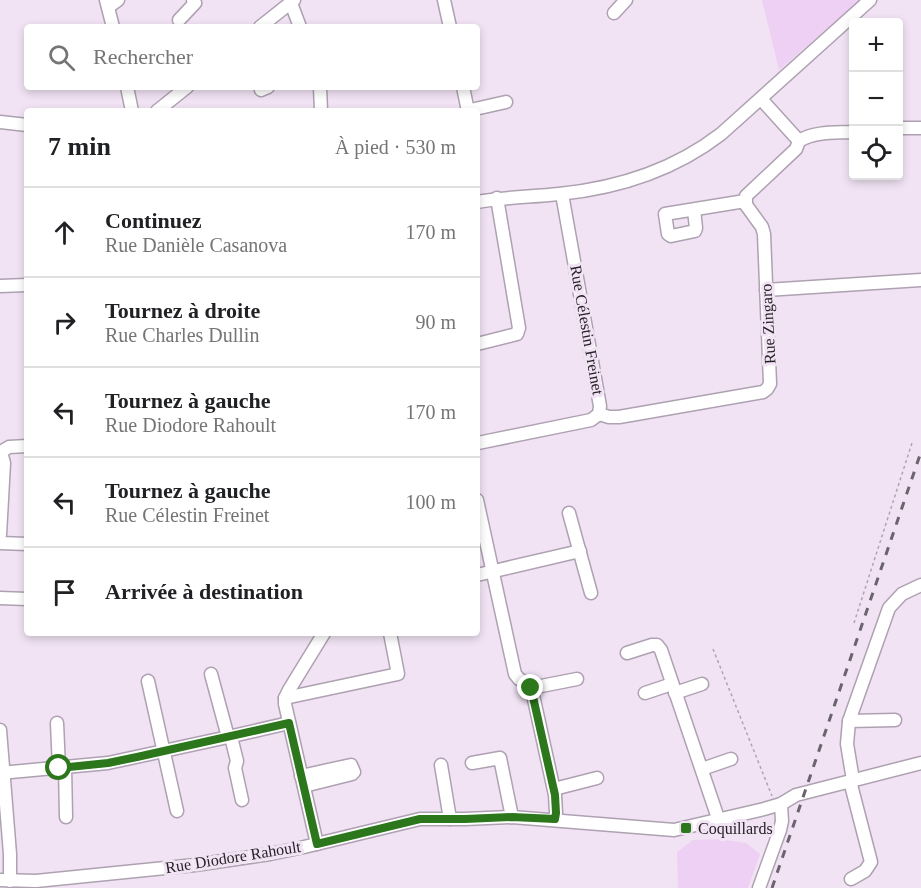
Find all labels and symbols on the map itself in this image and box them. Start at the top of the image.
street label: Rue Célestin Freinet [567,264,607,397]
street label: Rue Zingaro [757,283,780,365]
route end [517,674,543,700]
route start [45,754,71,780]
place label: Coquillards [698,820,773,838]
marker: Coquillards [679,821,693,835]
street label: Rue Diodore Rahoult [164,838,302,876]

